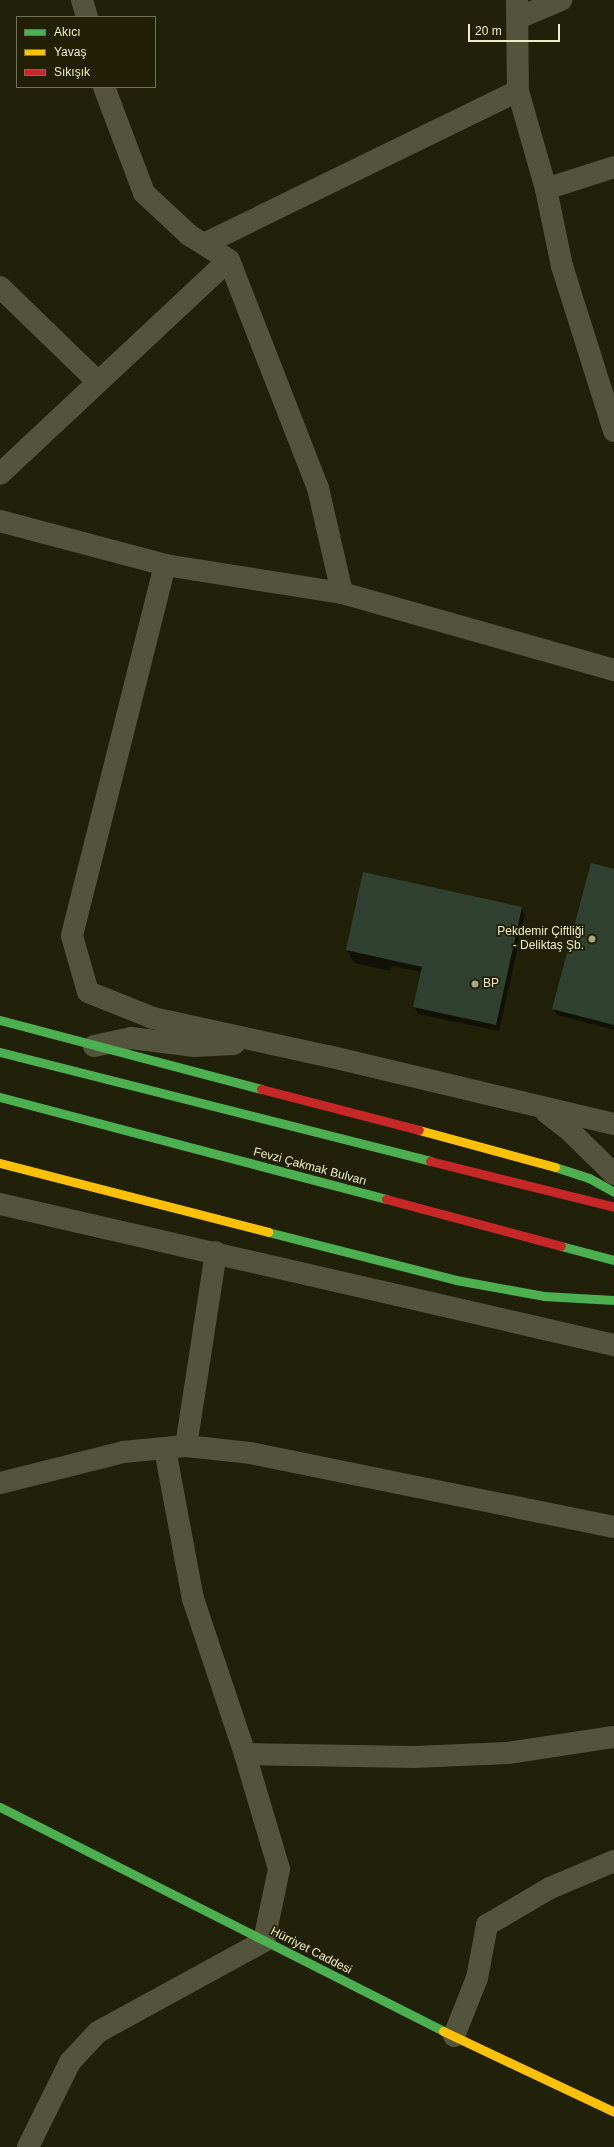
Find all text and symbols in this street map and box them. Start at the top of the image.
legend [16,16,156,88]
scale bar [470,16,562,42]
text: 20 m [475,24,502,38]
text: Akıcı [54,25,81,39]
text: Yavaş [54,45,86,59]
text: Sıkışık [54,65,90,79]
place label: Pekdemir Çiftliği - Deliktaş Şb. [497,925,584,953]
marker: Pekdemir Çiftliği - Deliktaş Şb. [587,934,597,944]
place label: BP [483,977,499,991]
marker: BP [470,979,480,989]
street label: Fevzi Çakmak Bulvarı [252,1145,368,1189]
street label: Hürriyet Caddesi [268,1924,354,1978]

